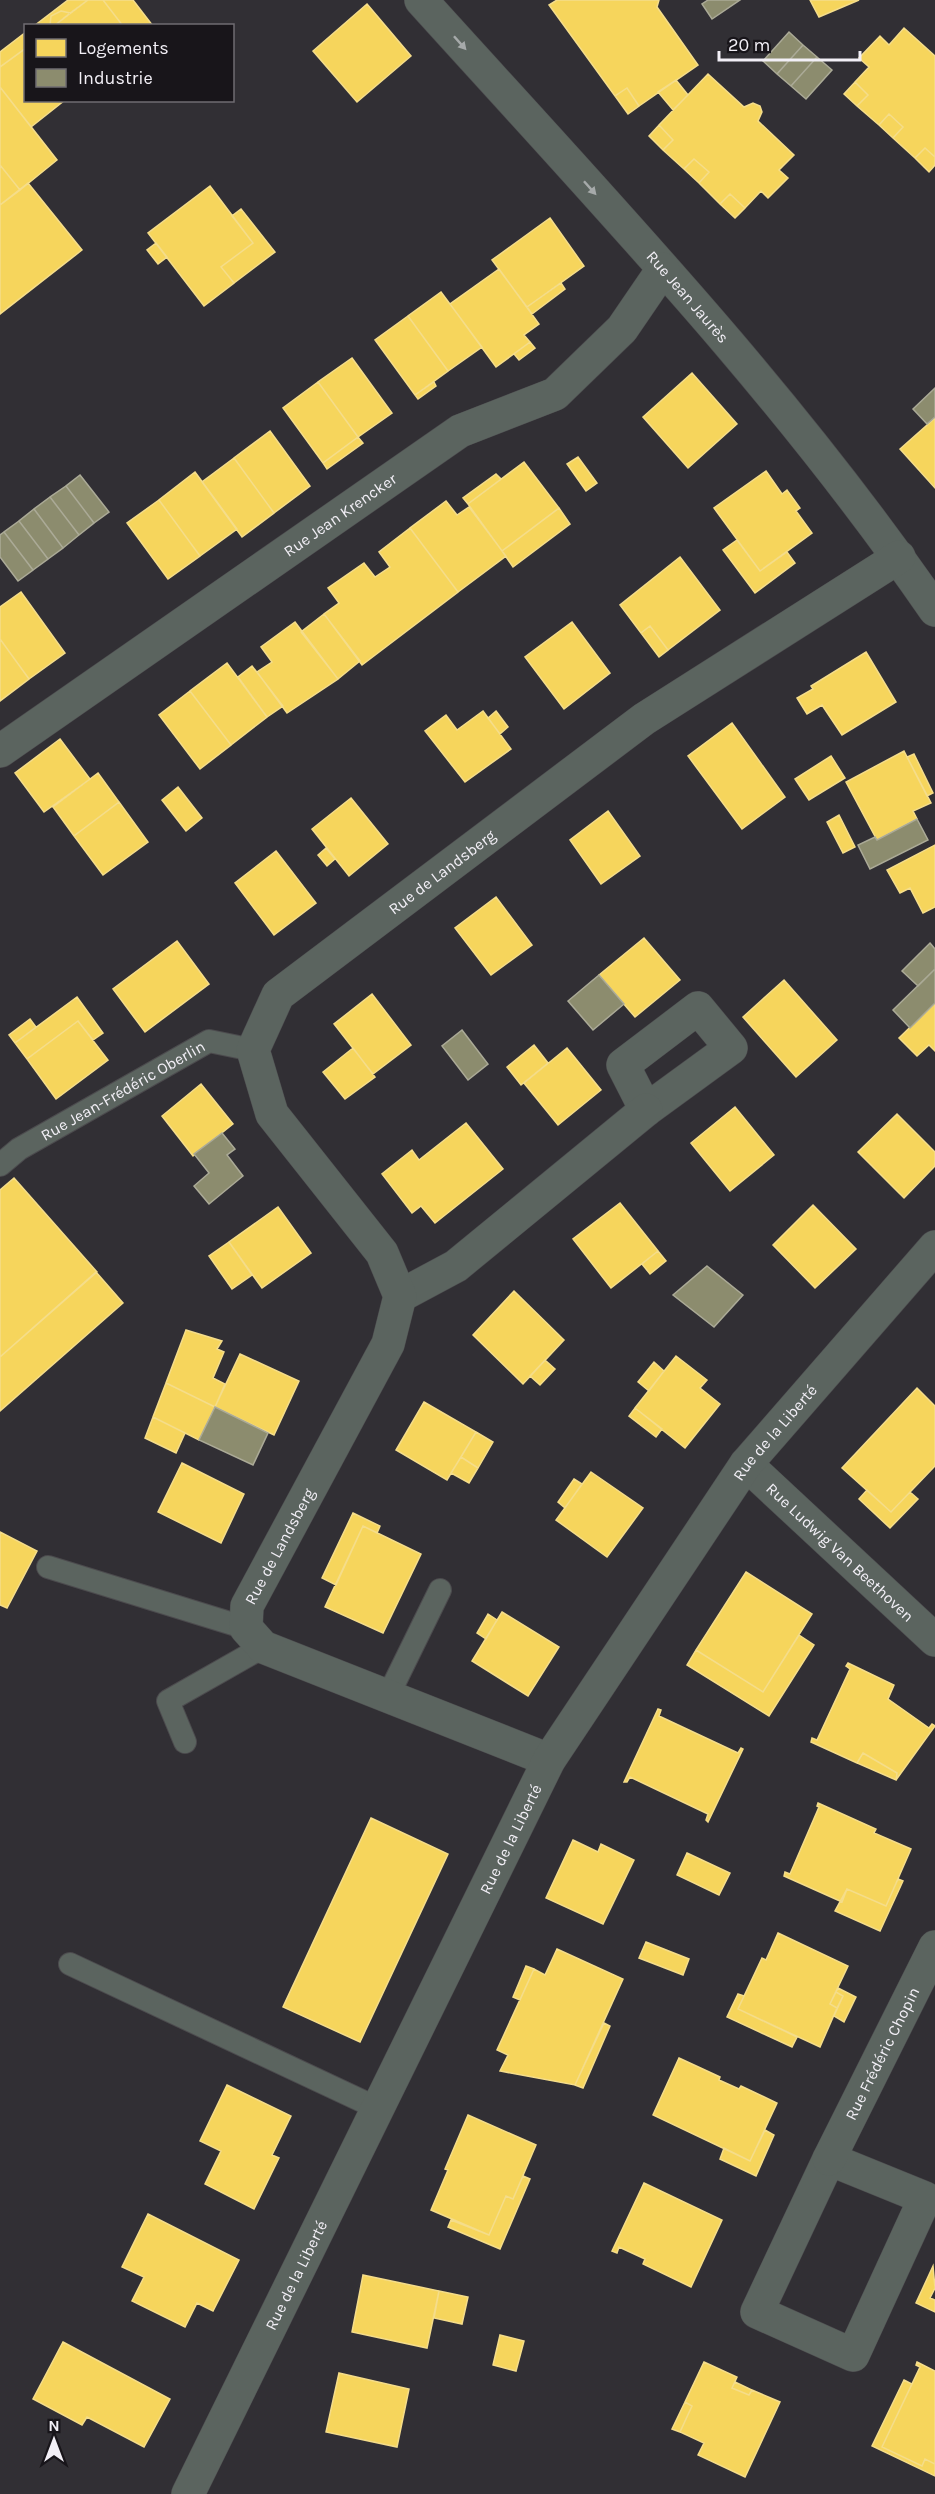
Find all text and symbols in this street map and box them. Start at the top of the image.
legend [24,24,234,102]
scale bar [719,24,860,62]
text: 20 m [728,34,770,56]
one-way arrow [453,36,467,51]
text: Logements [78,37,169,59]
text: Industrie [78,67,153,89]
one-way arrow [583,181,597,195]
street label: Rue Jean Jaurès [643,247,733,346]
street label: Rue Jean Krencker [280,469,400,560]
street label: Rue de Landsberg [384,825,499,918]
street label: Rue Jean-Frédéric Oberlin [37,1036,208,1144]
street label: Rue de la Liberté [728,1380,821,1484]
street label: Rue Ludwig Van Beethoven [763,1479,918,1625]
street label: Rue de Landsberg [240,1485,318,1608]
street label: Rue de la Liberté [475,1781,545,1897]
street label: Rue Frédéric Chopin [841,1984,923,2123]
street label: Rue de la Liberté [261,2217,331,2333]
north arrow [24,2410,84,2470]
text: N [48,2416,60,2435]

